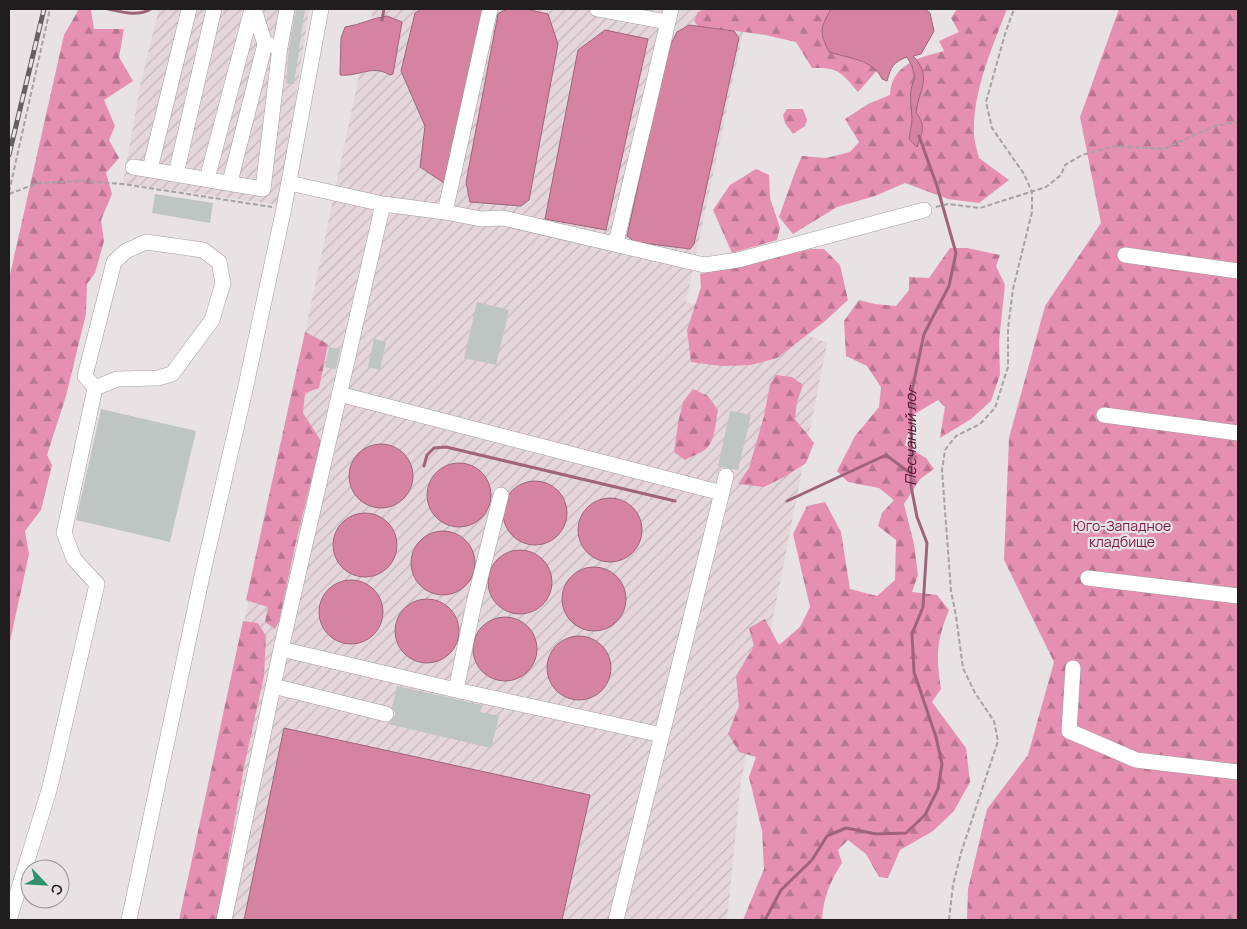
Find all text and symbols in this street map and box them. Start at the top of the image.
water label: Песчаный лог [900,383,923,486]
park label: Юго-Западное кладбище [1073,516,1171,551]
north arrow [20,859,70,909]
text: С [46,881,68,898]

